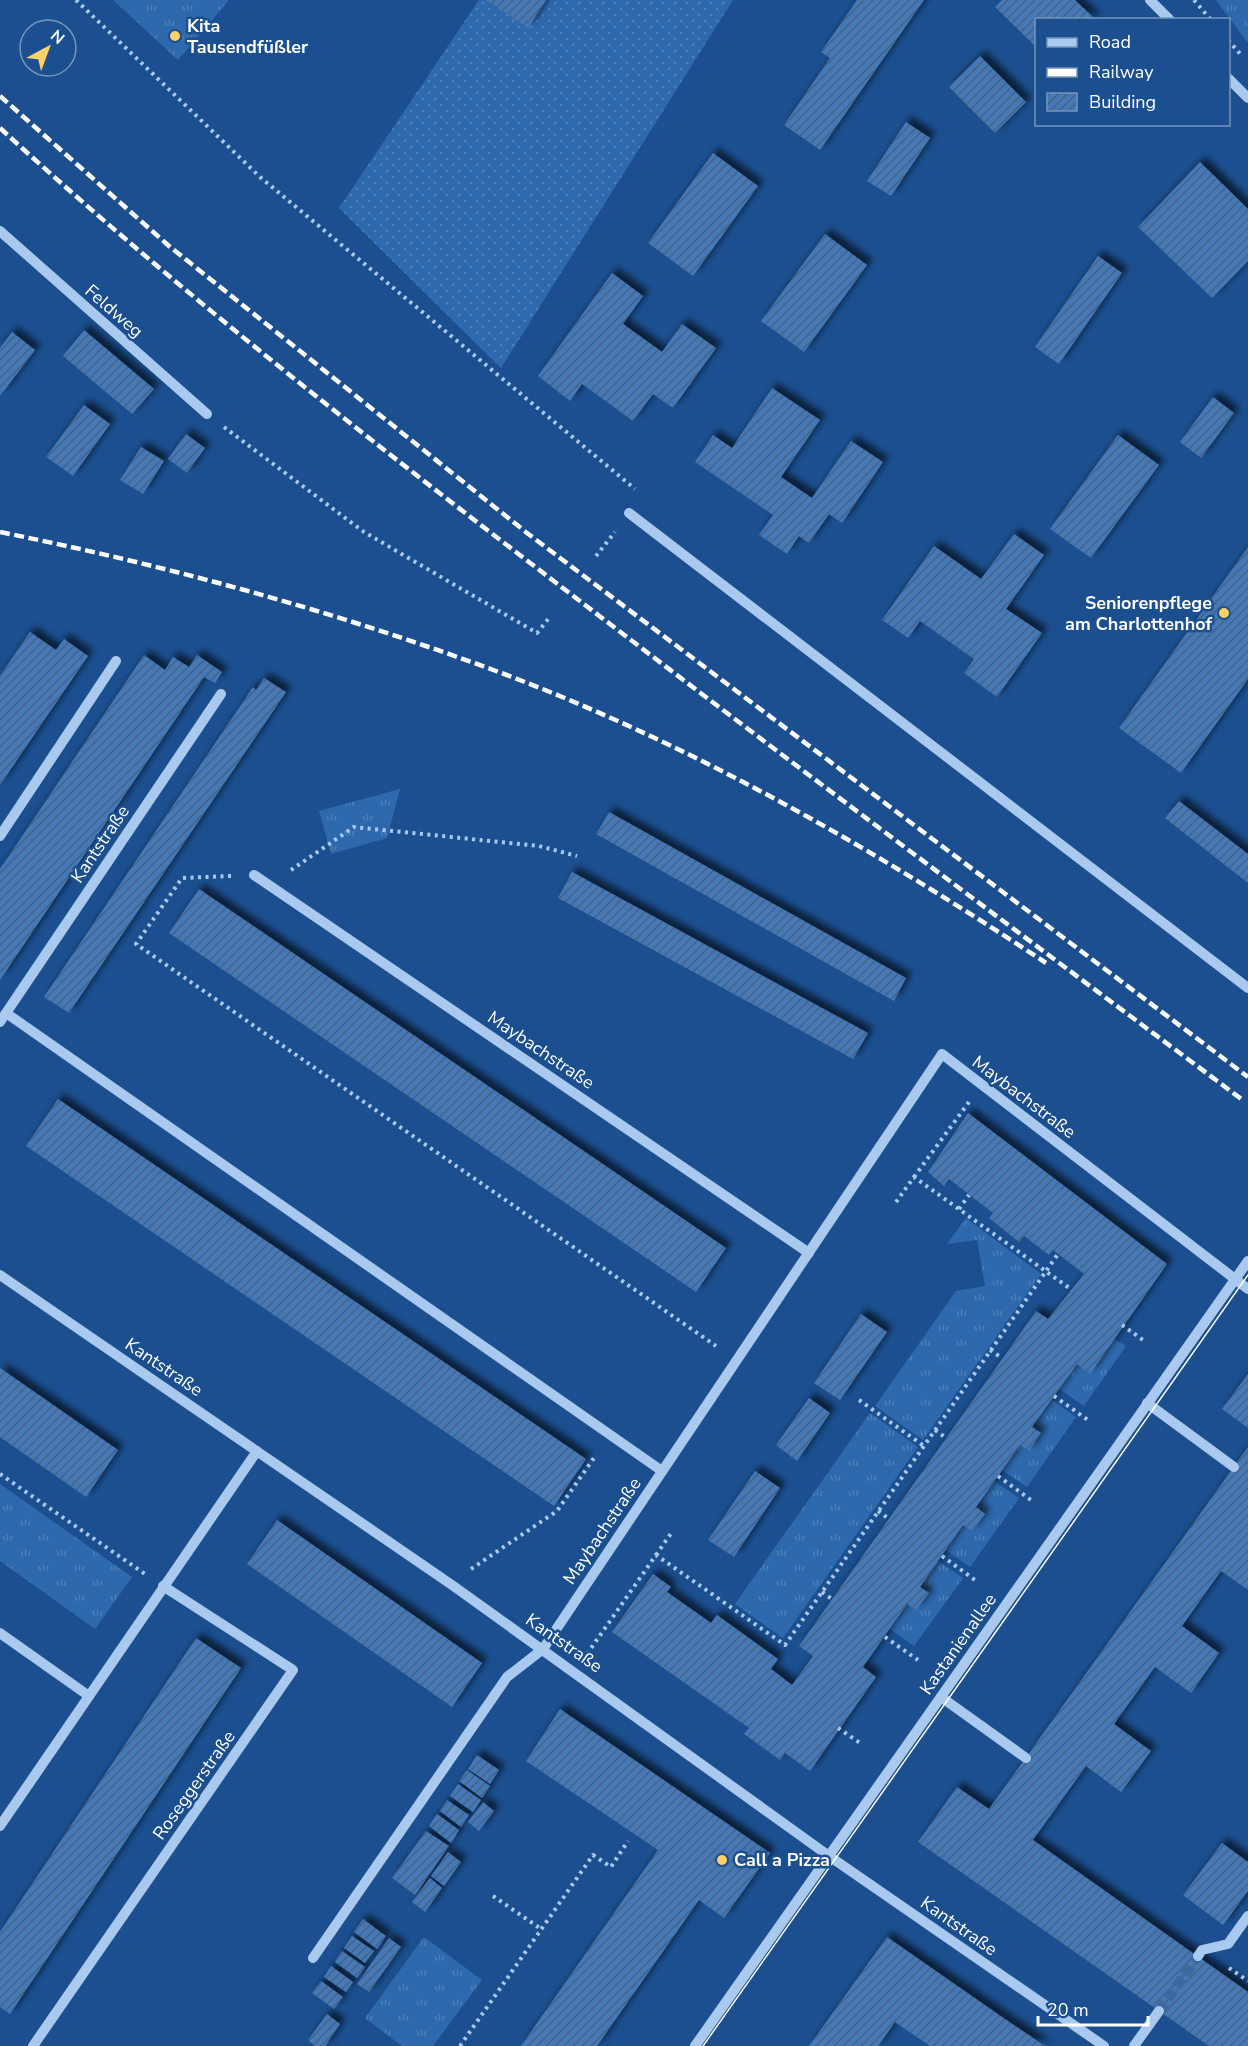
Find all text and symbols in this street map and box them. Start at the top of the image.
place label: Kita Tausendfüßler [187,14,308,59]
north arrow [18,18,78,78]
legend [1035,18,1230,126]
text: N [45,25,69,50]
marker: Kita Tausendfüßler [168,29,182,43]
text: Road [1089,30,1131,54]
text: Railway [1089,60,1154,84]
text: Building [1089,90,1156,114]
street label: Feldweg [80,279,148,343]
place label: Seniorenpflege am Charlottenhof [1065,591,1212,636]
marker: Seniorenpflege am Charlottenhof [1217,606,1231,620]
street label: Kantstraße [65,801,135,887]
street label: Maybachstraße [483,1005,599,1095]
street label: Maybachstraße [967,1050,1081,1144]
street label: Kantstraße [121,1332,207,1402]
street label: Maybachstraße [557,1473,647,1589]
street label: Kastanienallee [914,1589,1002,1699]
street label: Kantstraße [521,1608,607,1678]
street label: Roseggerstraße [147,1725,241,1845]
place label: Call a Pizza [734,1848,830,1872]
marker: Call a Pizza [715,1853,729,1867]
street label: Kantstraße [916,1891,1002,1961]
scale bar [1038,1989,1148,2027]
text: 20 m [1047,1998,1089,2022]

